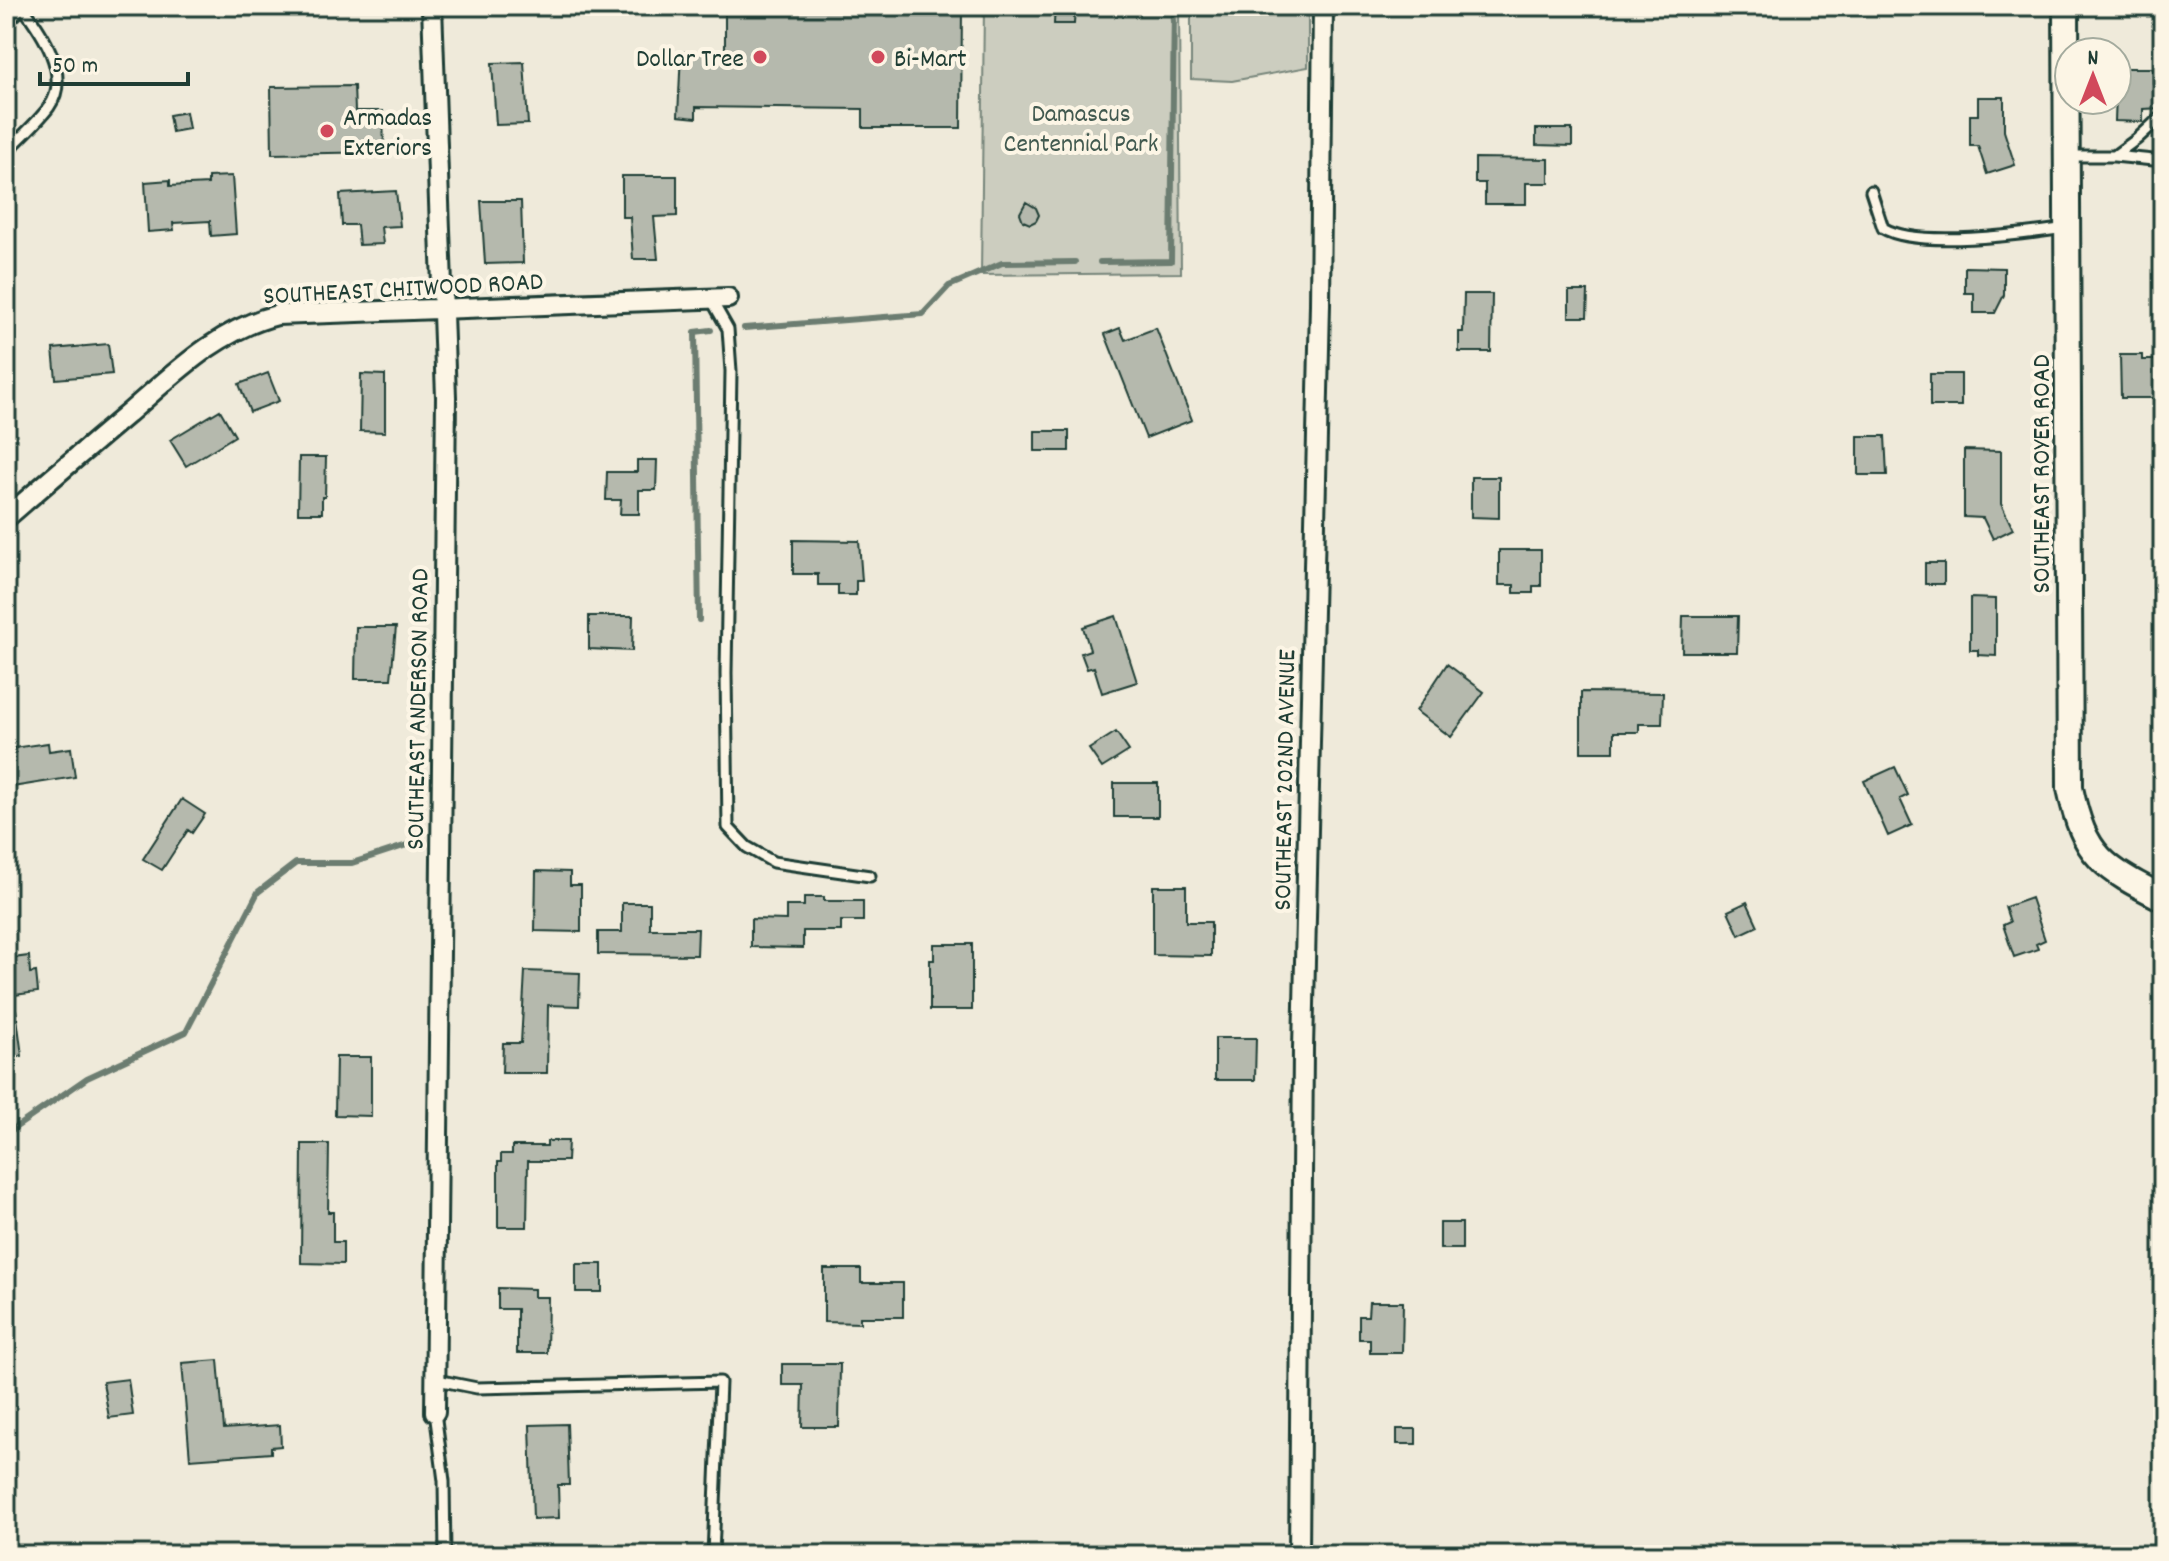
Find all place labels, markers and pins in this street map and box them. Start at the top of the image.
place label: Dollar Tree [636,42,744,79]
place label: Bi-Mart [894,42,967,79]
marker: Dollar Tree [751,48,769,66]
marker: Bi-Mart [869,48,887,66]
place label: Armadas Exteriors [343,101,432,168]
marker: Armadas Exteriors [318,122,336,140]

